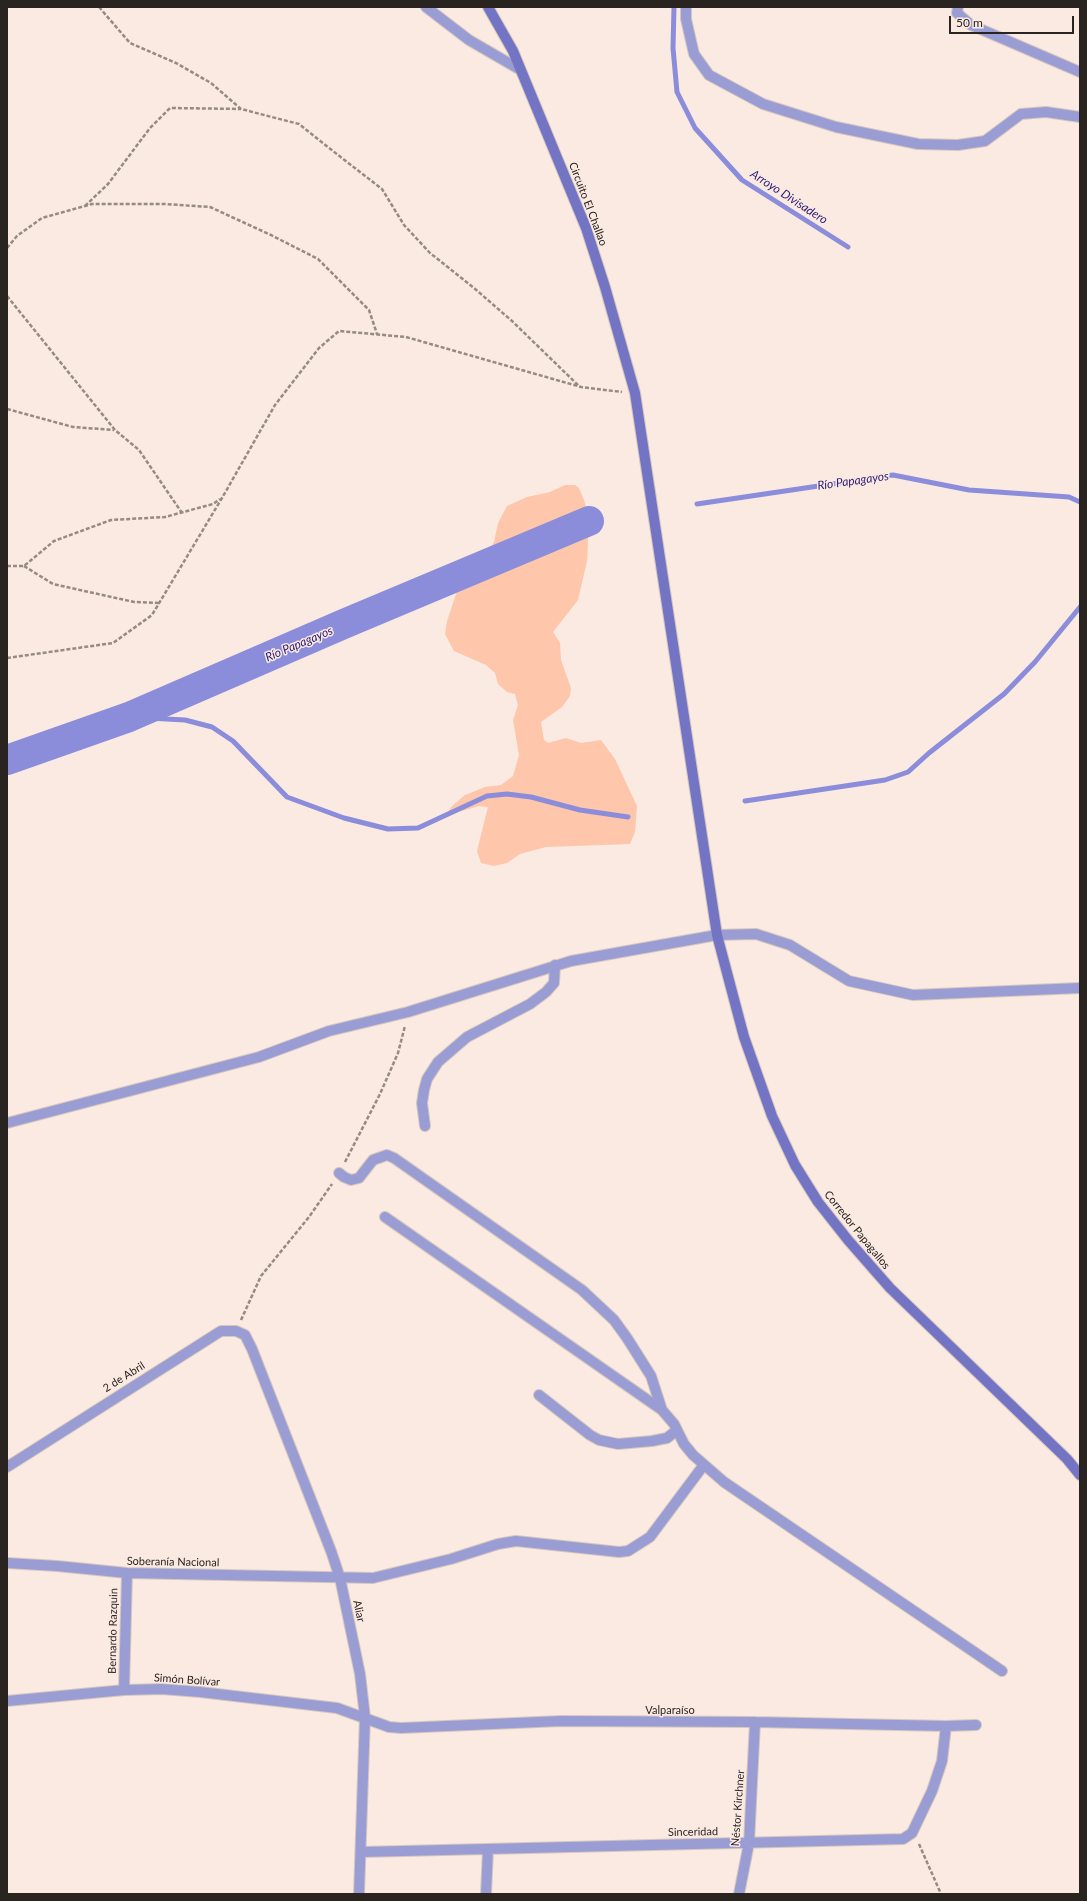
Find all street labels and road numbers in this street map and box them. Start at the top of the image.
street label: Circuito El Challao [566,160,610,248]
street label: Corredor Papagallos [821,1188,893,1272]
street label: 2 de Abril [101,1359,147,1395]
street label: Soberanía Nacional [127,1555,219,1569]
street label: Bernardo Razquin [106,1588,120,1674]
street label: Aliar [350,1599,368,1623]
street label: Simón Bolívar [153,1671,221,1689]
street label: Valparaíso [645,1703,695,1717]
street label: Néstor Kirchner [729,1769,747,1847]
street label: Sinceridad [668,1825,718,1839]

